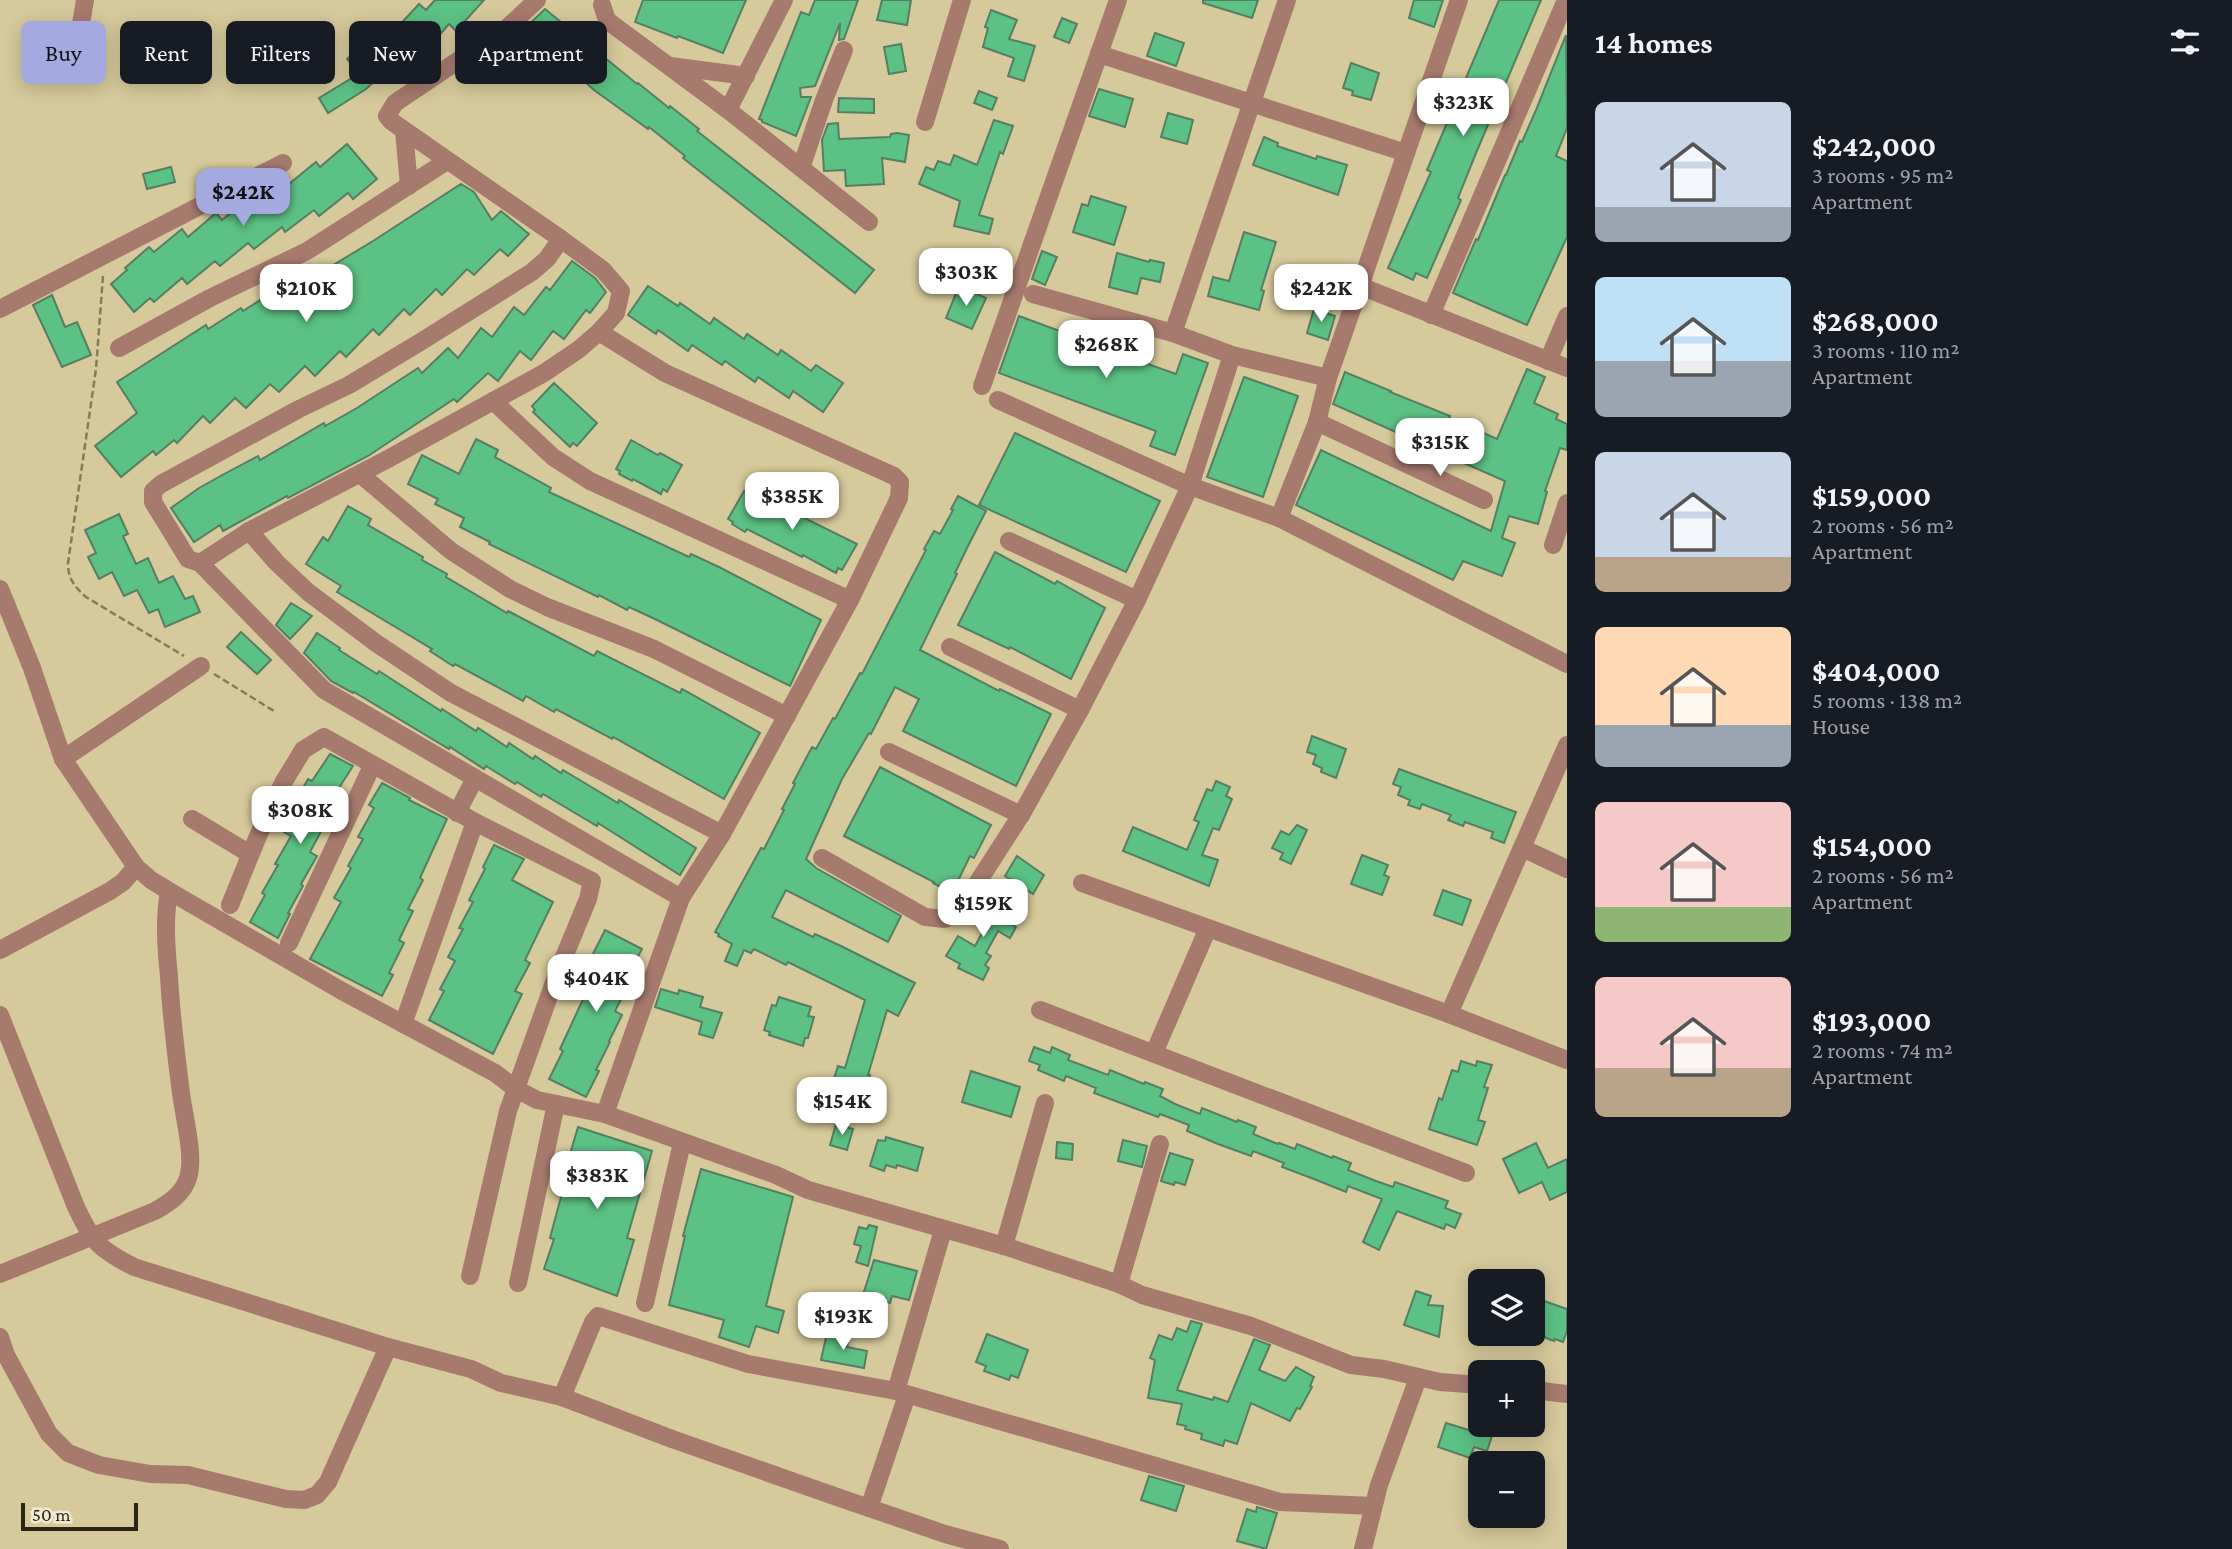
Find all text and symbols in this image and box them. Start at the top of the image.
chip: Buy [21,21,106,84]
chip: Rent [120,21,212,84]
chip: Filters [226,21,335,84]
chip: New [349,21,441,84]
chip: Apartment [455,21,607,84]
icon: filters [2166,23,2204,61]
text: 14 homes [1595,26,1713,59]
pin: $323K [1414,78,1512,138]
text: $323K [1433,88,1493,114]
text: $242,000 [1812,129,1936,162]
icon: home [1651,130,1735,214]
text: 3 rooms · 95 m² [1812,162,1953,188]
pin: $242K [194,168,292,228]
text: $242K [212,178,274,204]
text: Apartment [1812,188,1912,214]
pin: $303K [917,248,1015,308]
text: $303K [935,258,997,284]
pin: $210K [257,264,355,324]
pin: $242K [1272,264,1370,324]
text: $210K [276,274,336,300]
text: $242K [1290,274,1352,300]
text: $268,000 [1812,304,1939,337]
icon: home [1651,305,1735,389]
pin: $268K [1057,320,1155,380]
text: $268K [1074,330,1138,356]
text: 3 rooms · 110 m² [1812,337,1959,363]
text: Apartment [1812,363,1912,389]
pin: $315K [1391,419,1489,478]
text: $315K [1411,428,1469,454]
pin: $385K [743,472,841,532]
text: $159,000 [1812,479,1931,512]
icon: home [1651,480,1735,564]
text: $385K [761,482,823,508]
text: 2 rooms · 56 m² [1812,512,1954,538]
text: Apartment [1812,538,1912,564]
text: $404,000 [1812,654,1940,687]
icon: home [1651,655,1735,739]
text: 5 rooms · 138 m² [1812,687,1962,713]
text: House [1812,713,1870,739]
pin: $308K [251,786,349,846]
text: $308K [268,796,332,822]
text: $154,000 [1812,829,1932,862]
icon: home [1651,830,1735,914]
text: 2 rooms · 56 m² [1812,862,1954,888]
pin: $159K [934,880,1032,939]
text: Apartment [1812,888,1912,914]
text: $159K [954,889,1012,915]
pin: $404K [547,954,645,1014]
text: $404K [564,964,628,990]
text: $193,000 [1812,1004,1932,1037]
icon: home [1651,1005,1735,1089]
text: 2 rooms · 74 m² [1812,1037,1953,1063]
text: Apartment [1812,1063,1912,1089]
pin: $154K [793,1078,891,1137]
text: $154K [813,1087,871,1113]
pin: $383K [548,1152,646,1211]
text: $383K [566,1161,628,1187]
map controls [1468,1269,1545,1528]
button: layers [1468,1269,1545,1346]
pin: $193K [794,1292,892,1352]
text: $193K [814,1302,872,1328]
button: + [1468,1360,1545,1437]
button: − [1468,1451,1545,1528]
scale bar [21,1500,138,1532]
text: 50 m [32,1504,71,1525]

